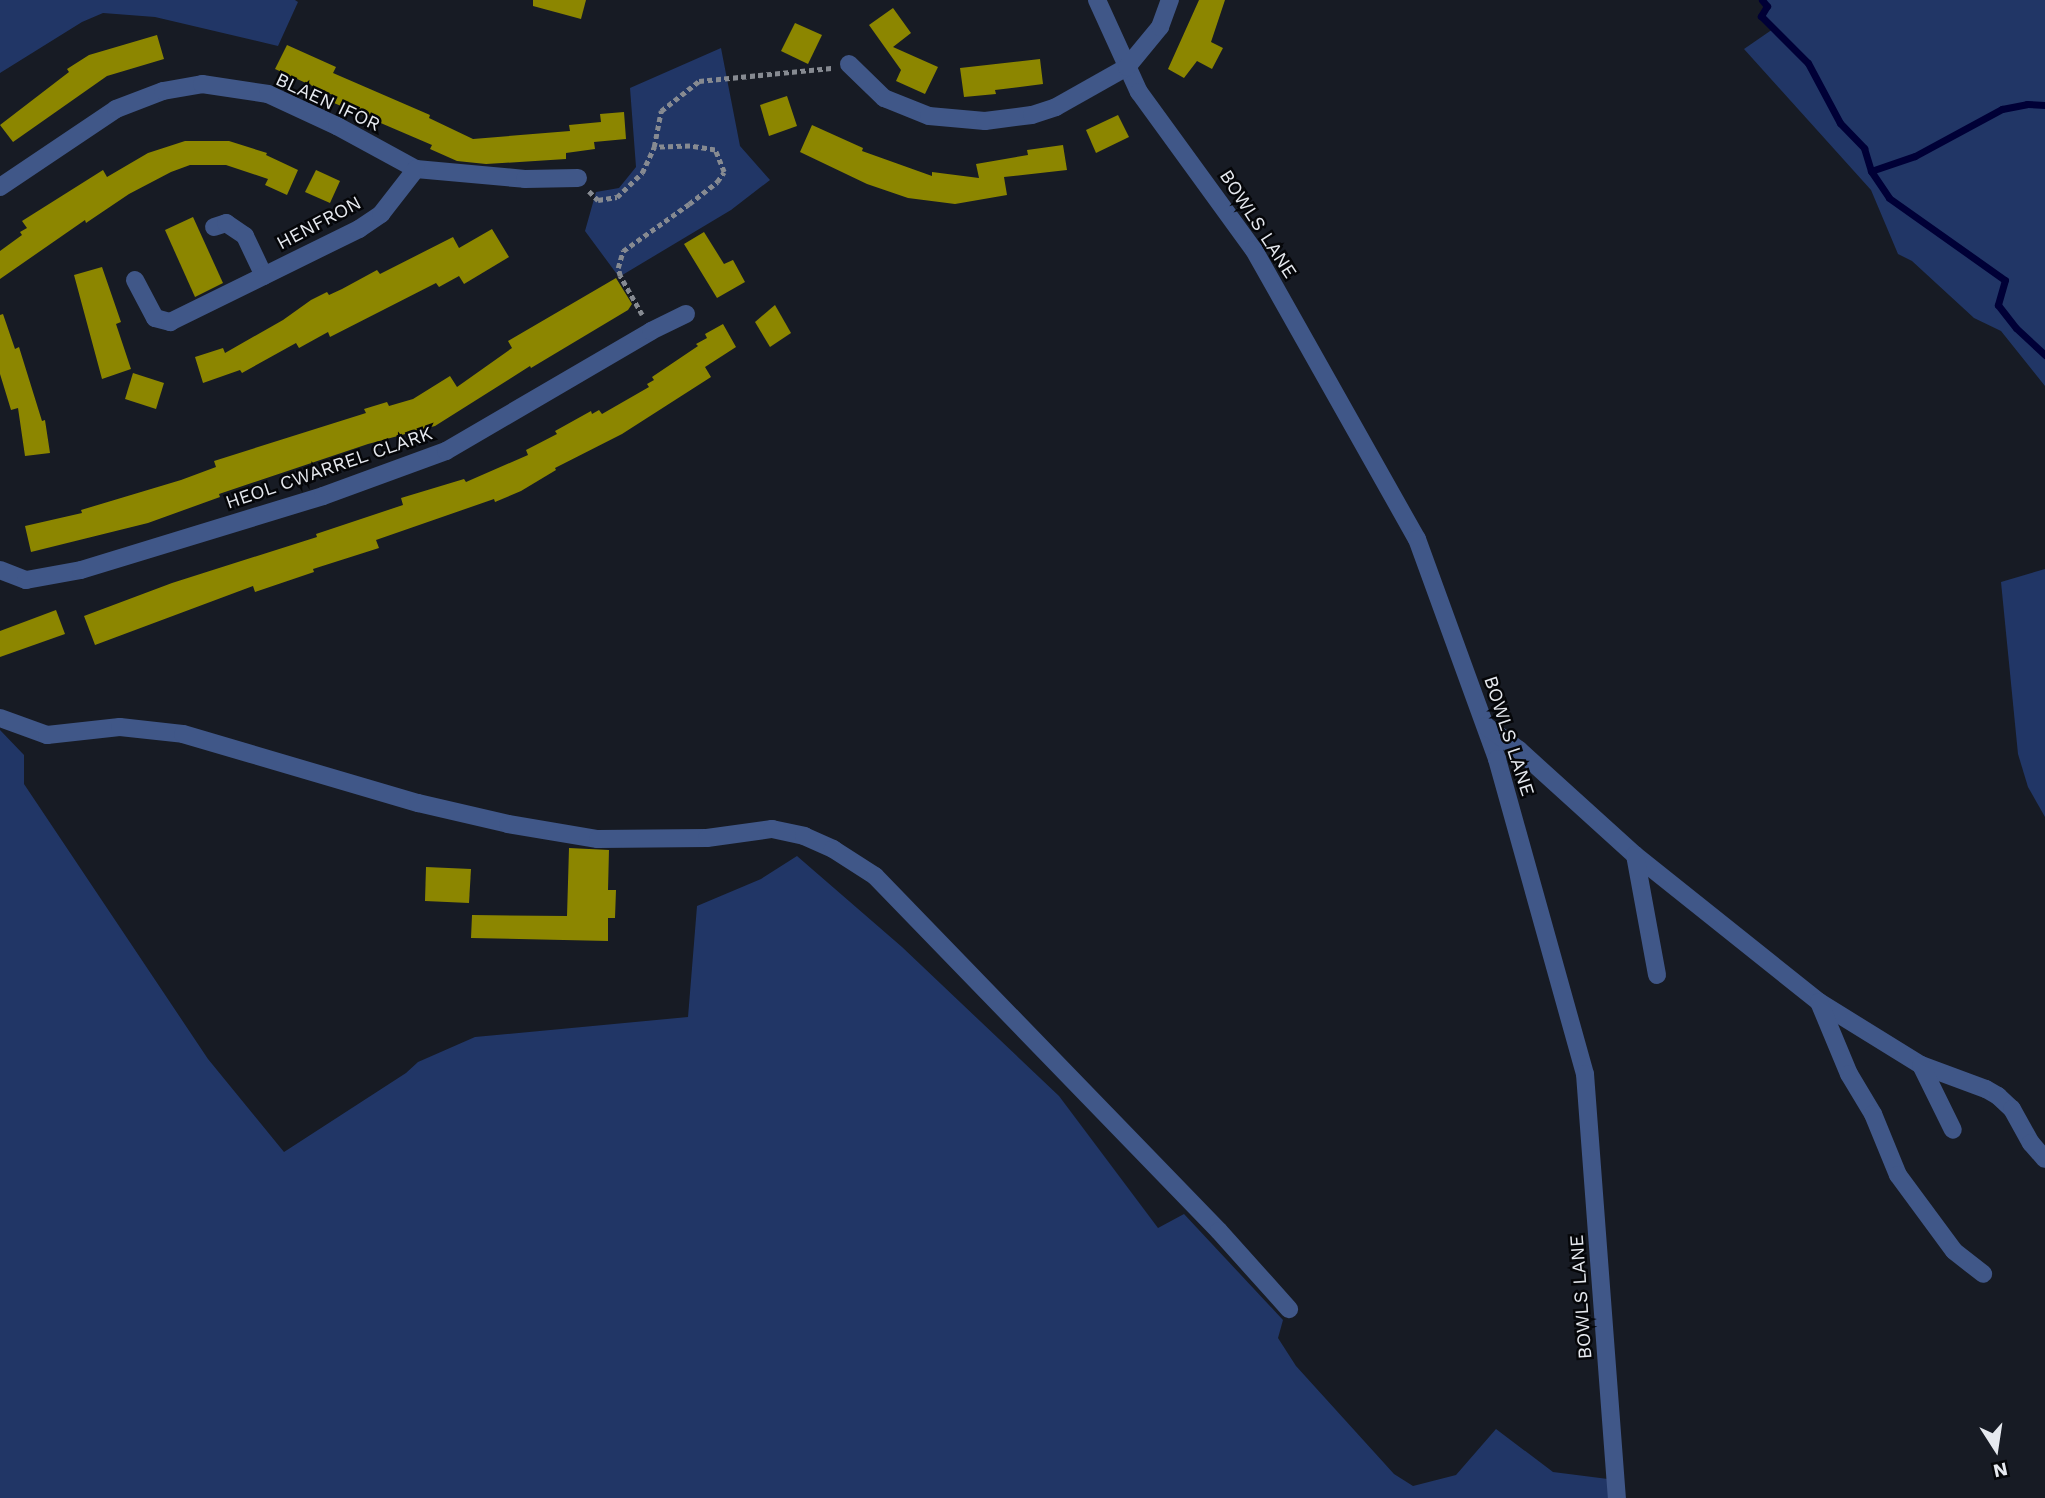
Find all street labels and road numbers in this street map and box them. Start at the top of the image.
street label: BLAEN IFOR [272,68,384,136]
street label: BOWLS LANE [1214,165,1302,283]
street label: HENFRON [273,191,365,255]
street label: HEOL CWARREL CLARK [222,422,436,514]
street label: BOWLS LANE [1479,673,1539,799]
street label: BOWLS LANE [1565,1234,1597,1360]

